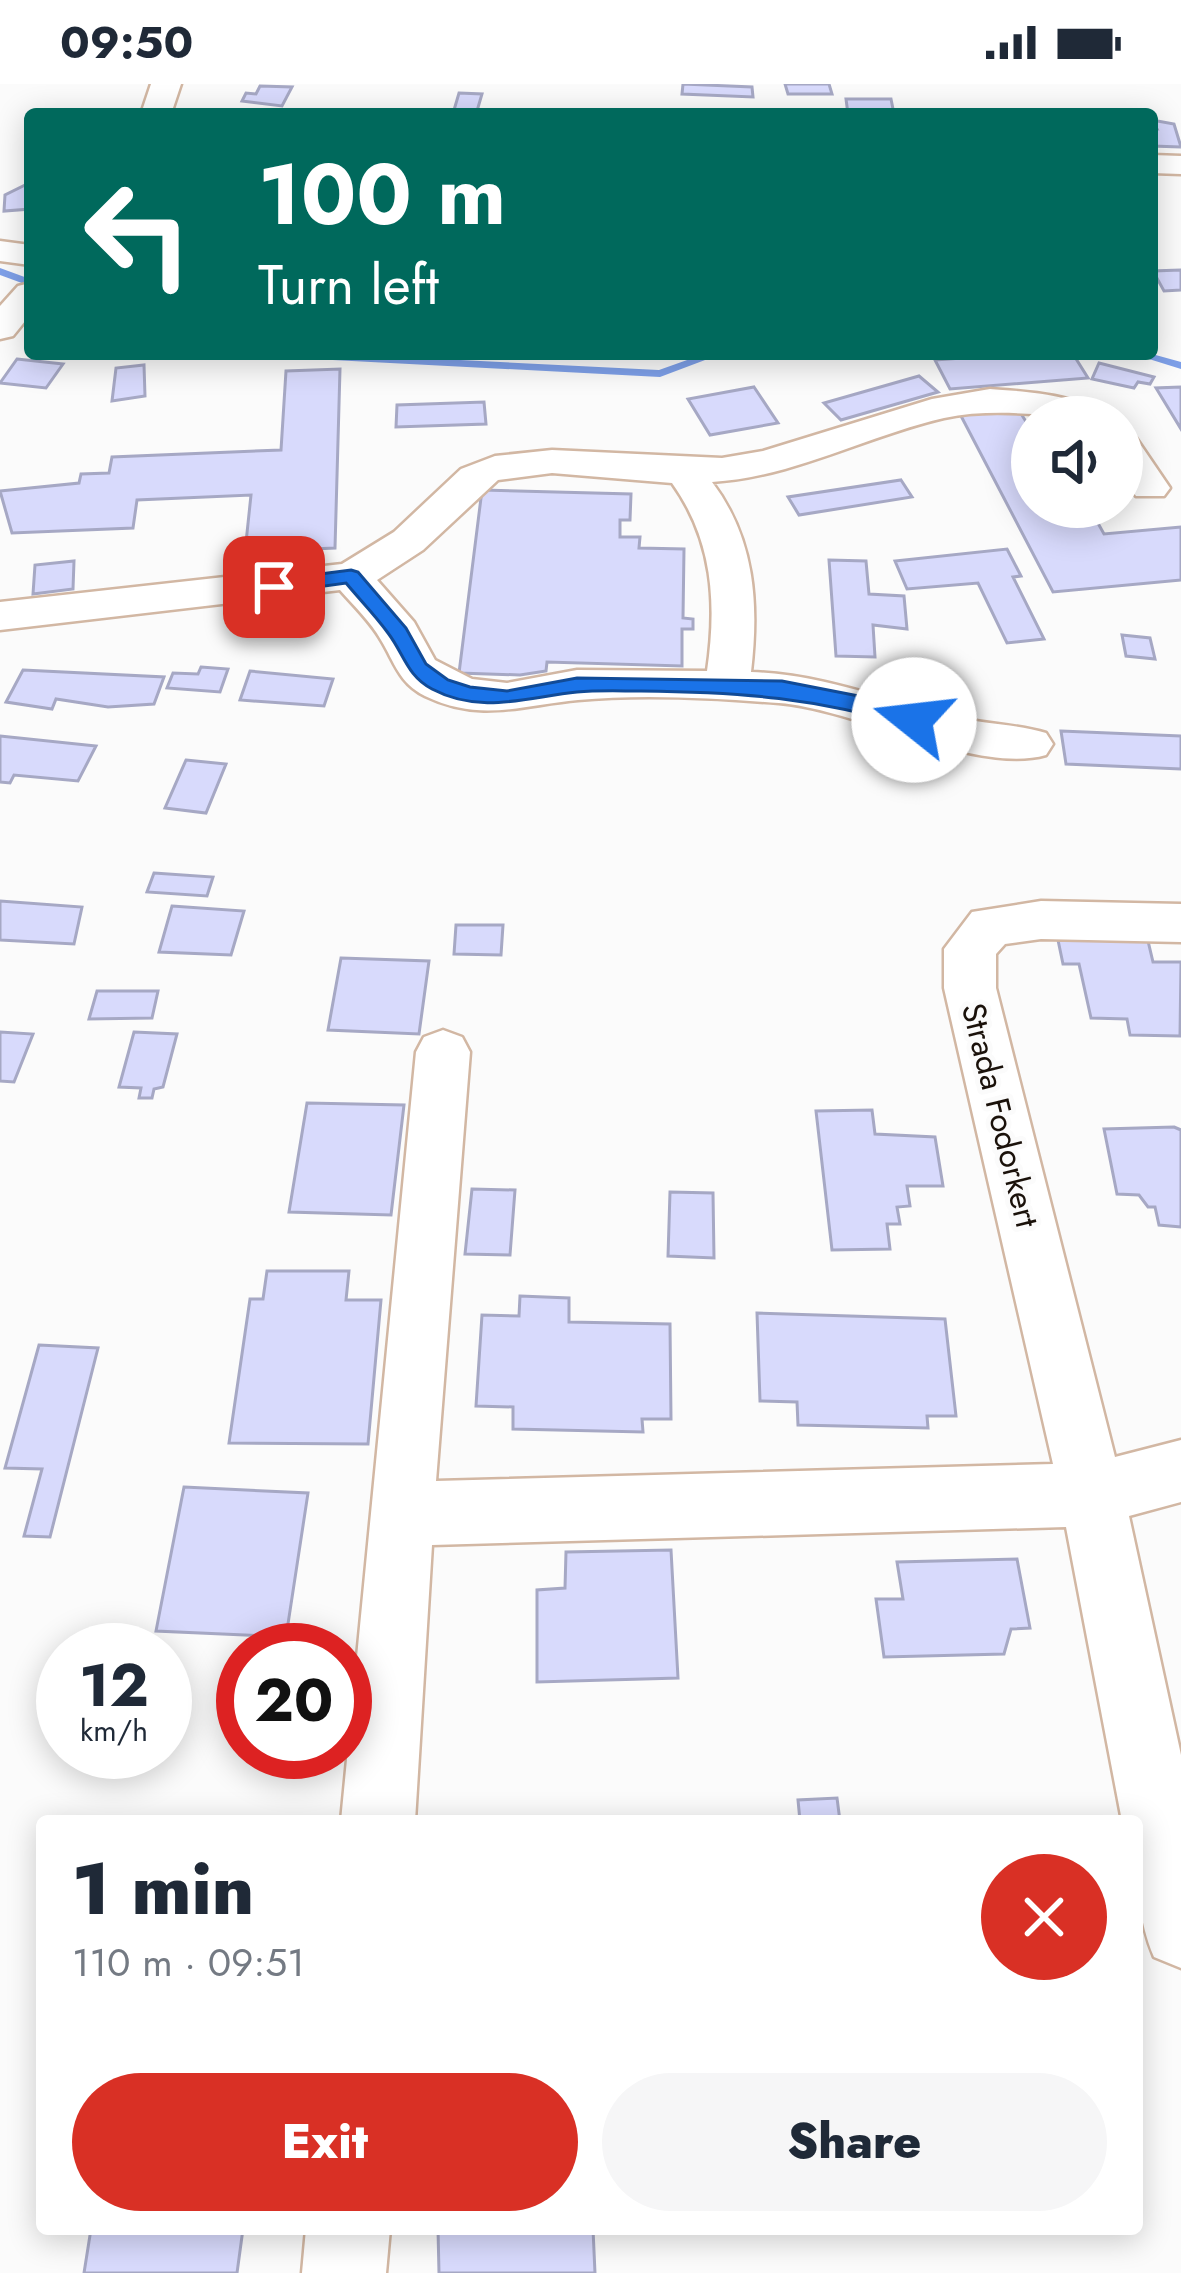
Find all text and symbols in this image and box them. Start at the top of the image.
text: 09:50 [60,10,193,75]
text: 100 m [258,134,506,256]
icon: left [60,156,216,312]
text: Turn left [258,246,439,324]
map controls [1011,396,1143,528]
button: sound [1011,396,1143,528]
pin [223,536,325,638]
icon: arrive [241,554,307,620]
position arrow [851,657,977,783]
street label: Strada Fodorkert [950,998,1051,1232]
speed limit sign: 20 [216,1623,372,1779]
text: 12 [79,1642,149,1729]
text: km/h [80,1709,148,1752]
text: 1 min [72,1837,254,1941]
button: close [981,1854,1107,1980]
text: 110 m · 09:51 [72,1934,305,1991]
button: Exit [72,2073,578,2211]
button: Share [602,2073,1107,2211]

